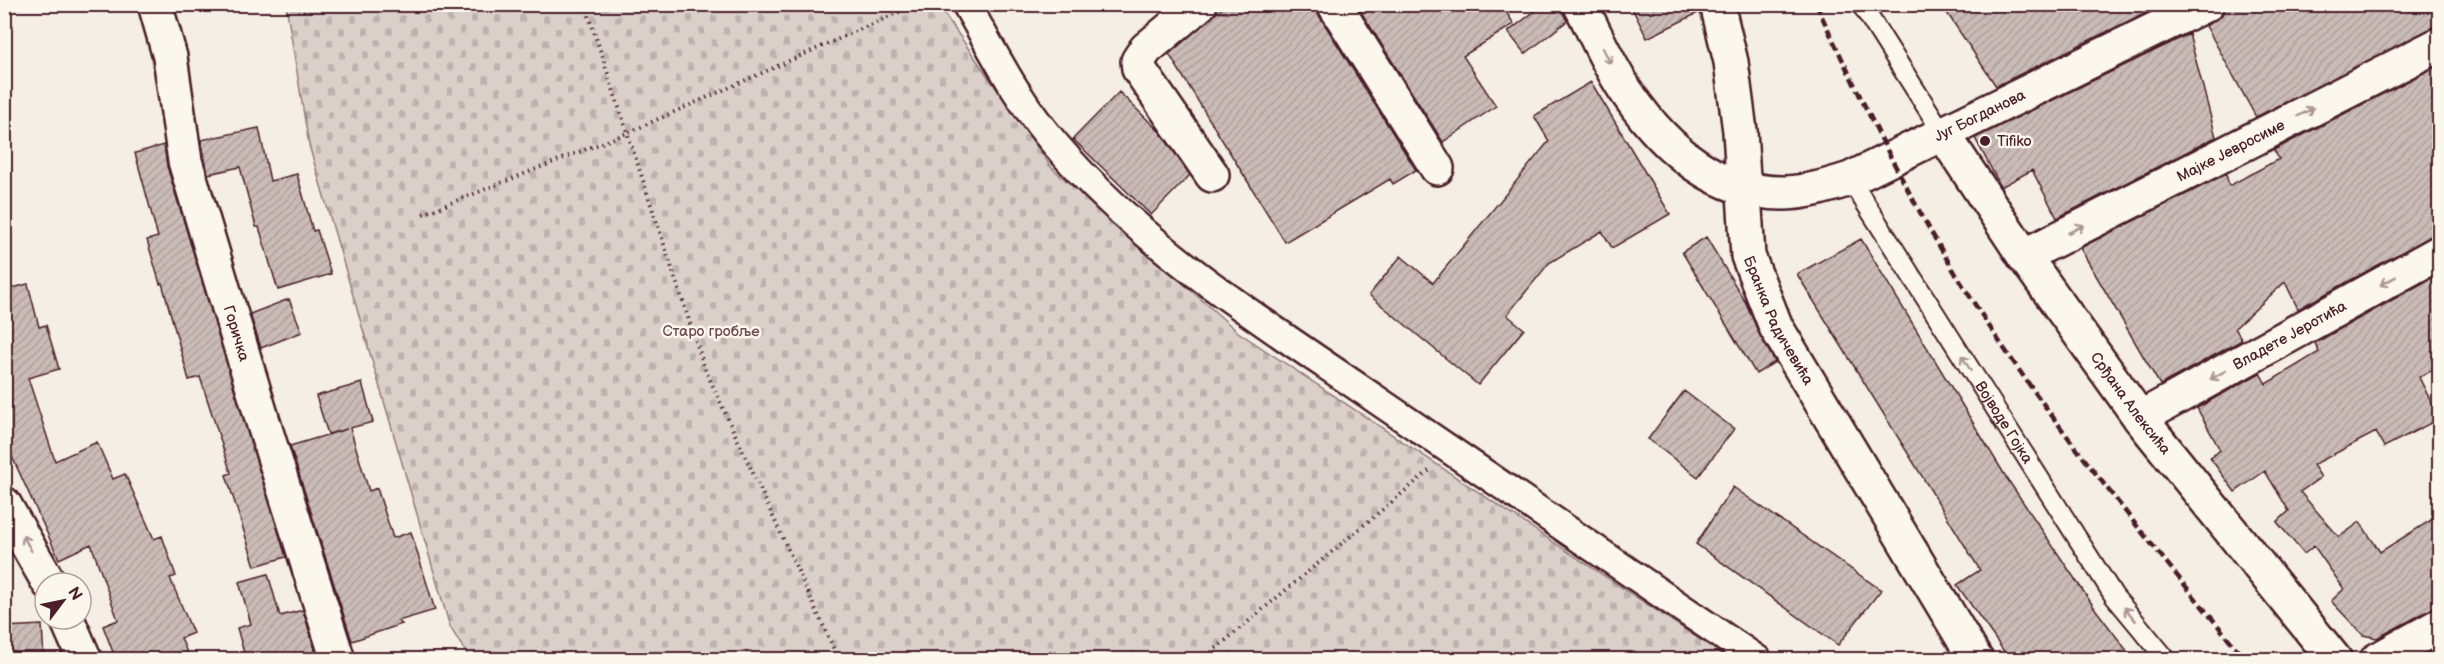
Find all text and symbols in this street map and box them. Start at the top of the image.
one-way arrow [1601,47,1613,64]
street label: Југ Богданова [1931,85,2029,146]
one-way arrow [2297,106,2314,118]
street label: Мајке Јевросиме [2173,115,2288,186]
place label: Tifiko [1997,132,2032,151]
marker: Tifiko [1978,134,1992,148]
one-way arrow [2067,223,2085,235]
street label: Бранка Радичевића [1739,253,1818,389]
one-way arrow [2380,275,2397,287]
street label: Владете Јеротића [2229,296,2350,374]
street label: Горичка [219,303,254,364]
park label: Старо гробље [662,322,760,341]
street label: Срђана Алексића [2086,348,2175,458]
one-way arrow [1960,355,1972,372]
one-way arrow [2209,370,2227,381]
street label: Војводе Гојка [1971,378,2037,467]
one-way arrow [21,535,33,552]
north arrow [33,571,93,631]
text: N [63,584,86,604]
one-way arrow [2123,607,2136,623]

